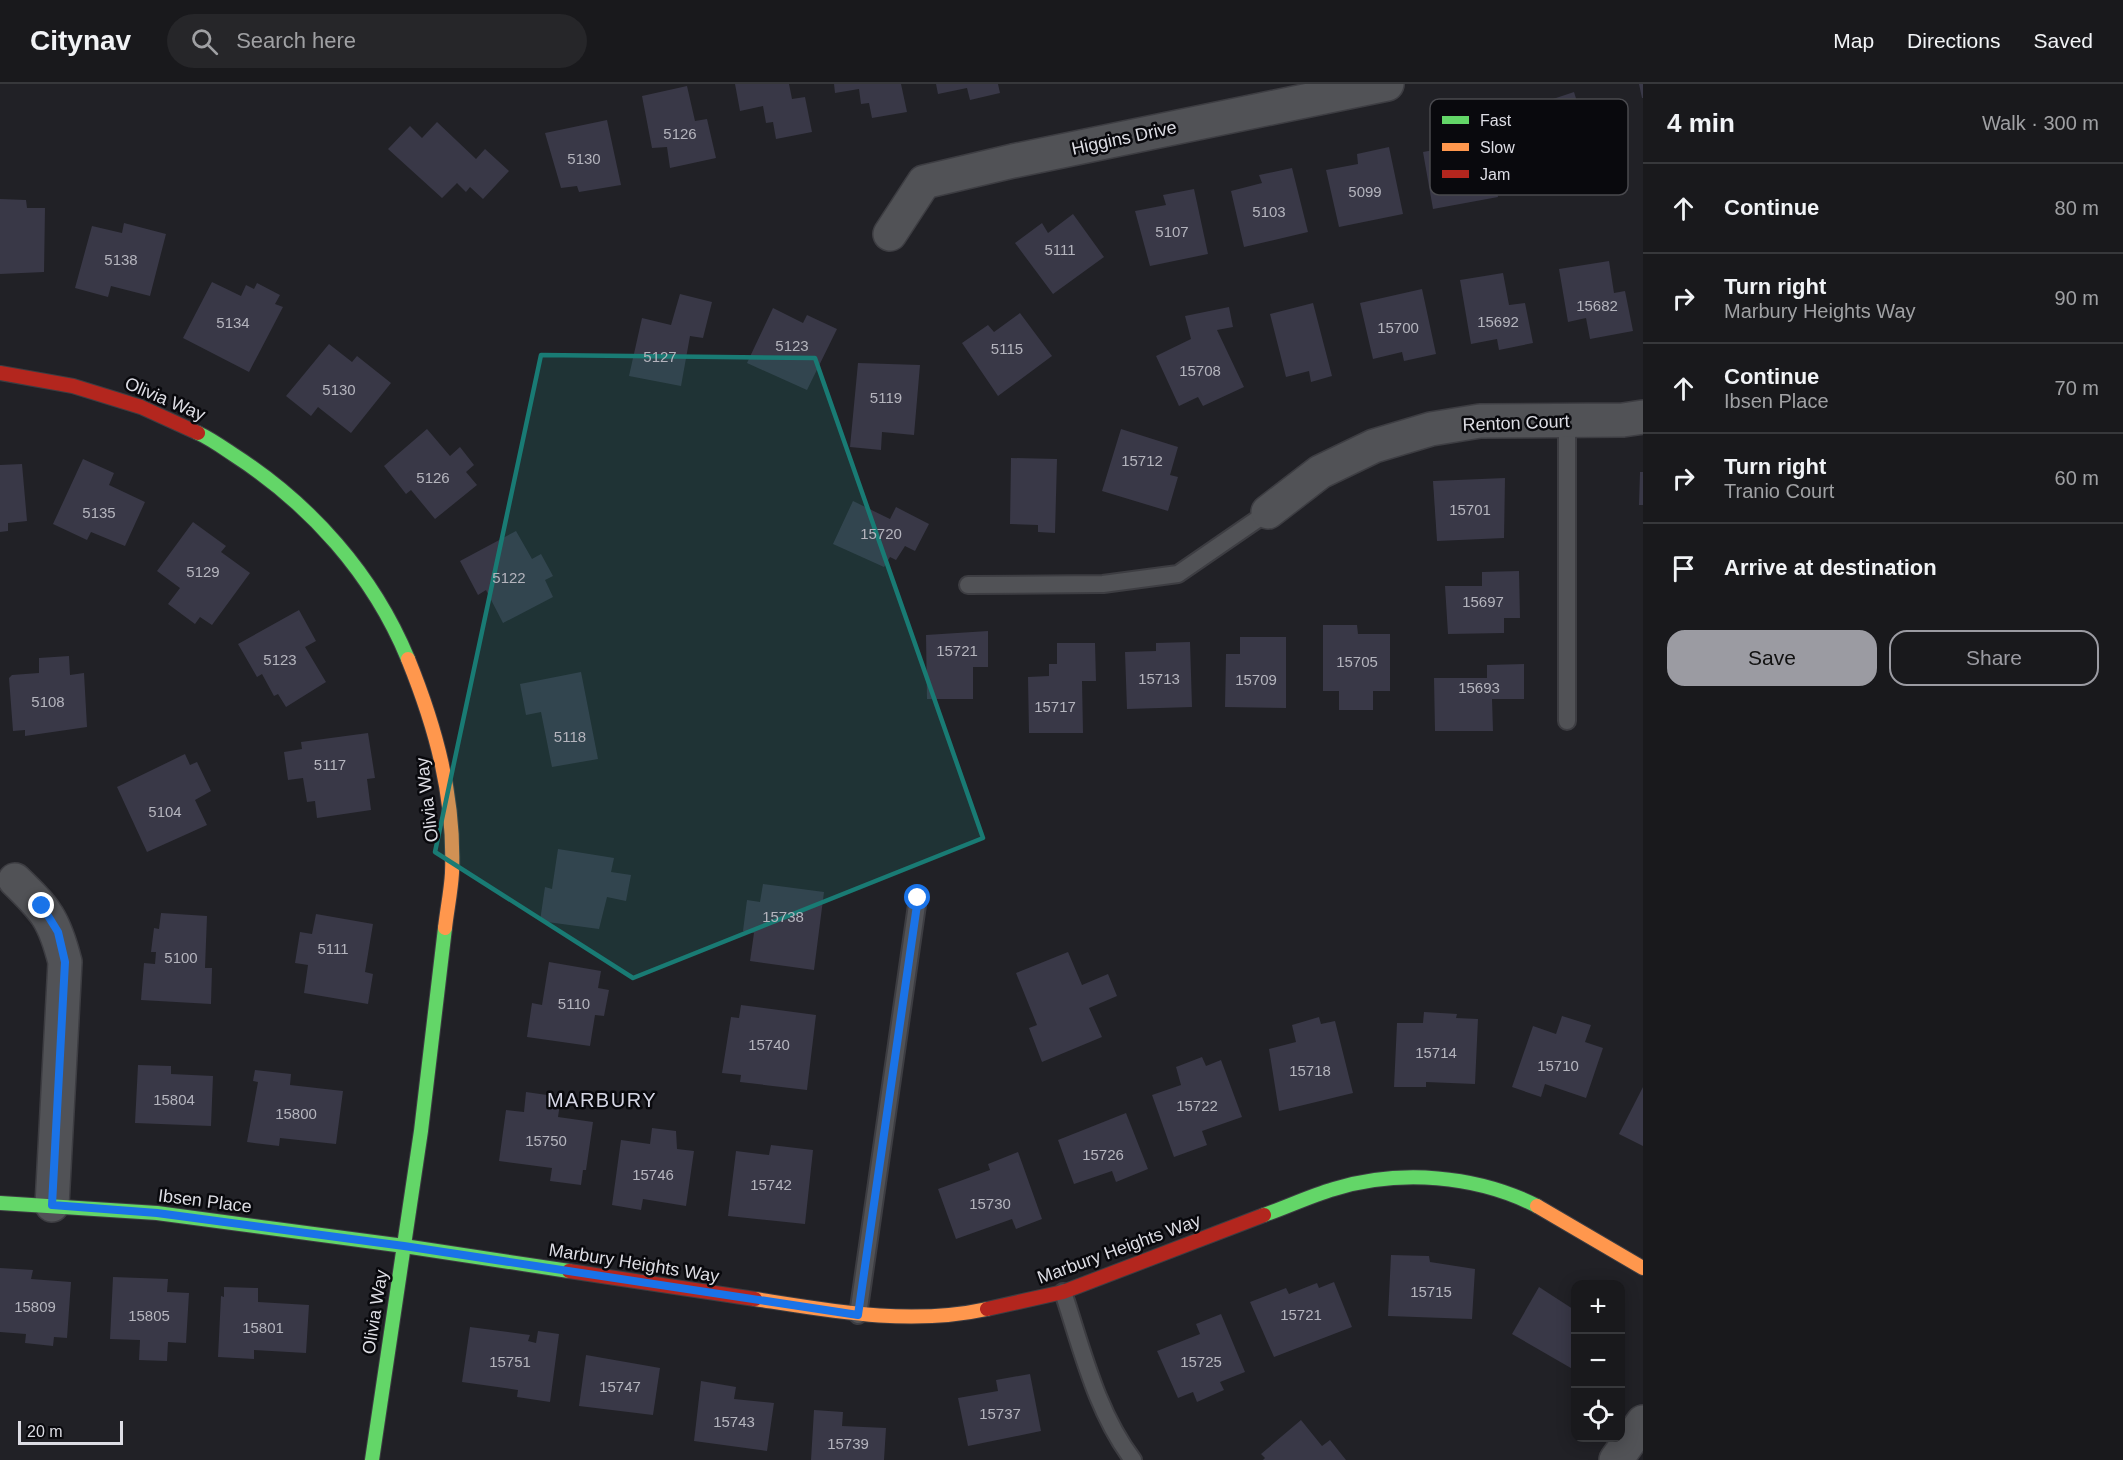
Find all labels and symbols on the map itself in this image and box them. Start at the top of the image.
legend [1430,99,1628,195]
text: Fast [1480,112,1512,129]
street label: Higgins Drive [1070,117,1178,159]
house number: 5126 [663,125,697,142]
text: Slow [1480,139,1515,156]
house number: 5130 [567,150,601,167]
text: Jam [1480,166,1510,183]
house number: 5099 [1348,183,1382,200]
house number: 5103 [1252,203,1286,220]
house number: 5107 [1155,223,1189,240]
house number: 5111 [1044,241,1076,258]
house number: 5138 [104,251,138,268]
house number: 15682 [1576,297,1618,314]
house number: 15692 [1477,313,1519,330]
house number: 5134 [216,314,250,331]
house number: 15700 [1377,319,1419,336]
house number: 5123 [775,337,809,354]
house number: 5115 [991,340,1023,357]
house number: 5127 [643,348,677,365]
house number: 15708 [1179,362,1221,379]
street label: Olivia Way [122,373,208,425]
house number: 5130 [322,381,356,398]
house number: 5119 [870,389,902,406]
street label: Renton Court [1462,411,1570,435]
house number: 15712 [1121,452,1163,469]
house number: 5126 [416,469,450,486]
house number: 15701 [1449,501,1491,518]
house number: 5135 [82,504,116,521]
house number: 15720 [860,525,902,542]
house number: 5129 [186,563,220,580]
house number: 5122 [492,569,526,586]
house number: 15697 [1462,593,1504,610]
house number: 15721 [936,642,978,659]
house number: 5123 [263,651,297,668]
house number: 15705 [1336,653,1378,670]
house number: 15713 [1138,670,1180,687]
house number: 15709 [1235,671,1277,688]
house number: 15693 [1458,679,1500,696]
house number: 5108 [31,693,65,710]
house number: 15717 [1034,698,1076,715]
house number: 5118 [554,728,586,745]
house number: 5117 [314,756,346,773]
street label: Olivia Way [412,756,442,844]
house number: 5104 [148,803,182,820]
route start [904,884,930,910]
route end [28,892,54,918]
house number: 15738 [762,908,804,925]
house number: 5111 [317,940,349,957]
house number: 5100 [164,949,198,966]
house number: 5110 [558,995,590,1012]
house number: 15740 [748,1036,790,1053]
house number: 15714 [1415,1044,1457,1061]
house number: 15710 [1537,1057,1579,1074]
house number: 15718 [1289,1062,1331,1079]
district label: MARBURY [547,1089,657,1111]
house number: 15804 [153,1091,195,1108]
house number: 15722 [1176,1097,1218,1114]
house number: 15800 [275,1105,317,1122]
house number: 15750 [525,1132,567,1149]
house number: 15726 [1082,1146,1124,1163]
house number: 15746 [632,1166,674,1183]
house number: 15742 [750,1176,792,1193]
street label: Ibsen Place [157,1185,253,1217]
house number: 15730 [969,1195,1011,1212]
street label: Marbury Heights Way [1035,1210,1203,1288]
street label: Marbury Heights Way [547,1240,721,1286]
street label: Olivia Way [358,1268,392,1356]
house number: 15715 [1410,1283,1452,1300]
house number: 15809 [14,1298,56,1315]
house number: 15721 [1280,1306,1322,1323]
house number: 15805 [128,1307,170,1324]
house number: 15801 [242,1319,284,1336]
house number: 15751 [489,1353,531,1370]
house number: 15725 [1180,1353,1222,1370]
house number: 15747 [599,1378,641,1395]
house number: 15737 [979,1405,1021,1422]
house number: 15743 [713,1413,755,1430]
scale bar [18,1418,123,1446]
house number: 15739 [827,1435,869,1452]

